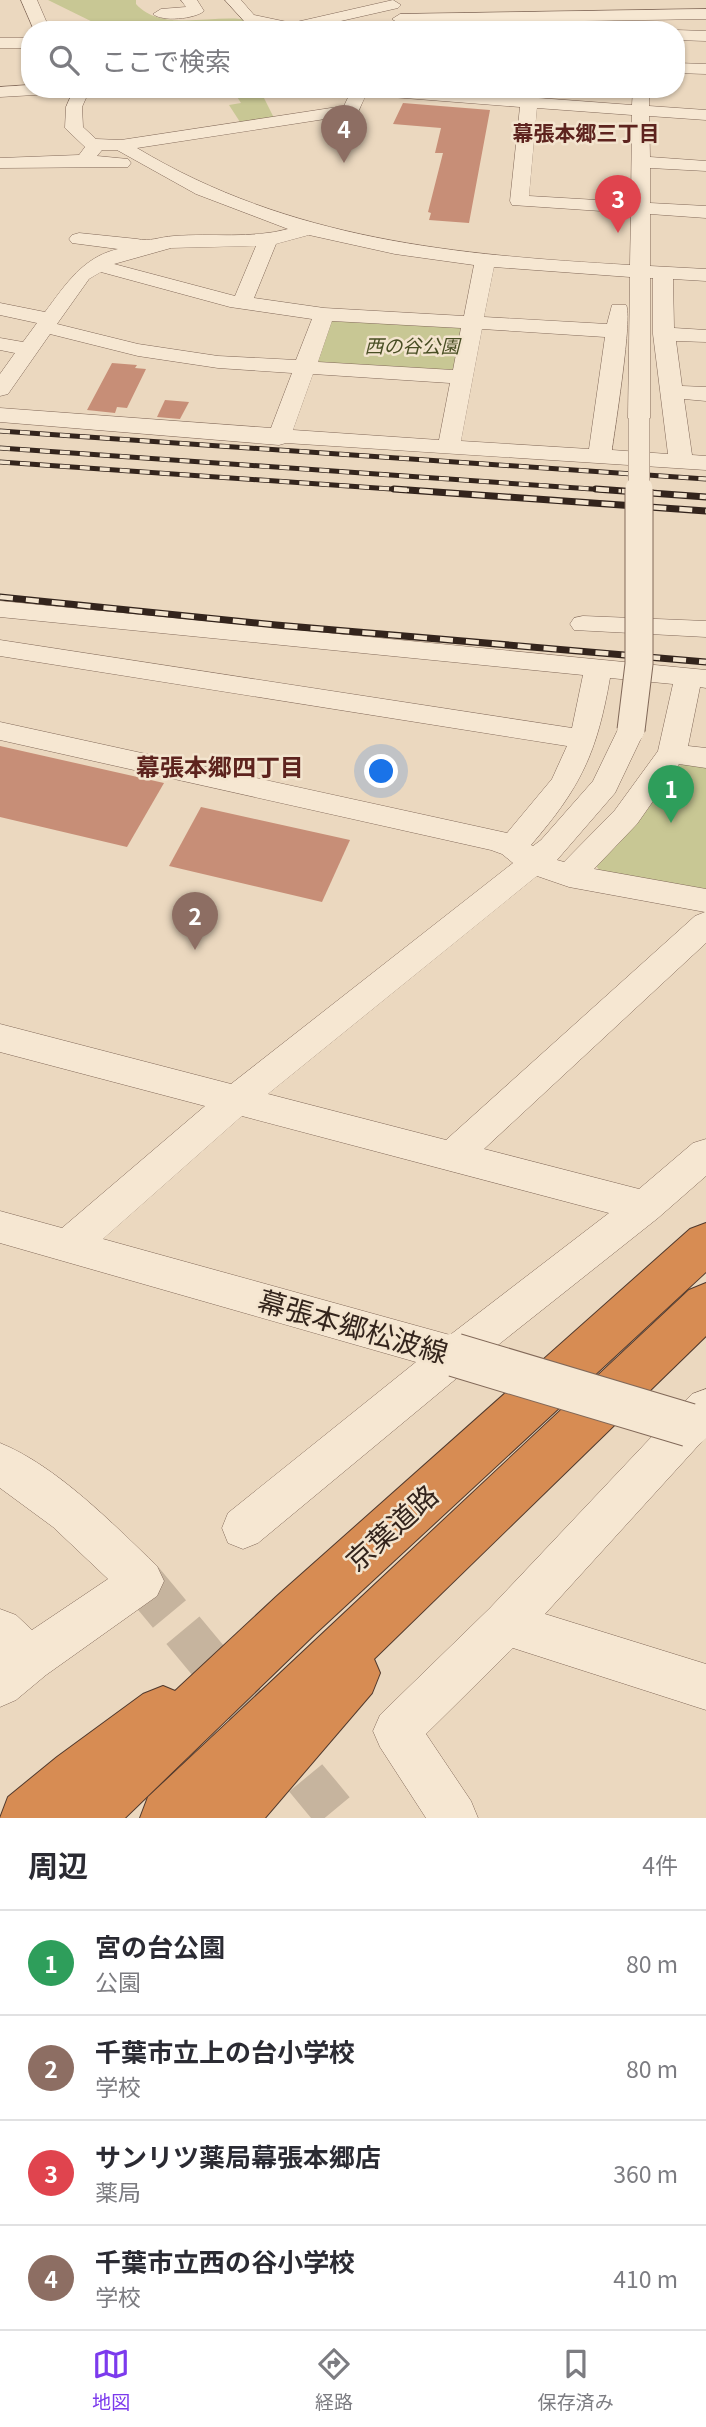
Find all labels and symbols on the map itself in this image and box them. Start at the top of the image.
pin: 4 [321,105,367,163]
district label: 幕張本郷三丁目 [513,117,660,147]
pin: 3 [595,175,641,233]
park label: 西の谷公園 [364,331,462,358]
district label: 幕張本郷四丁目 [136,748,304,783]
your location [364,754,398,788]
pin: 1 [648,765,694,823]
pin: 2 [172,892,218,950]
street label: 幕張本郷松波線 [254,1279,453,1371]
street label: 京葉道路 [336,1474,446,1579]

